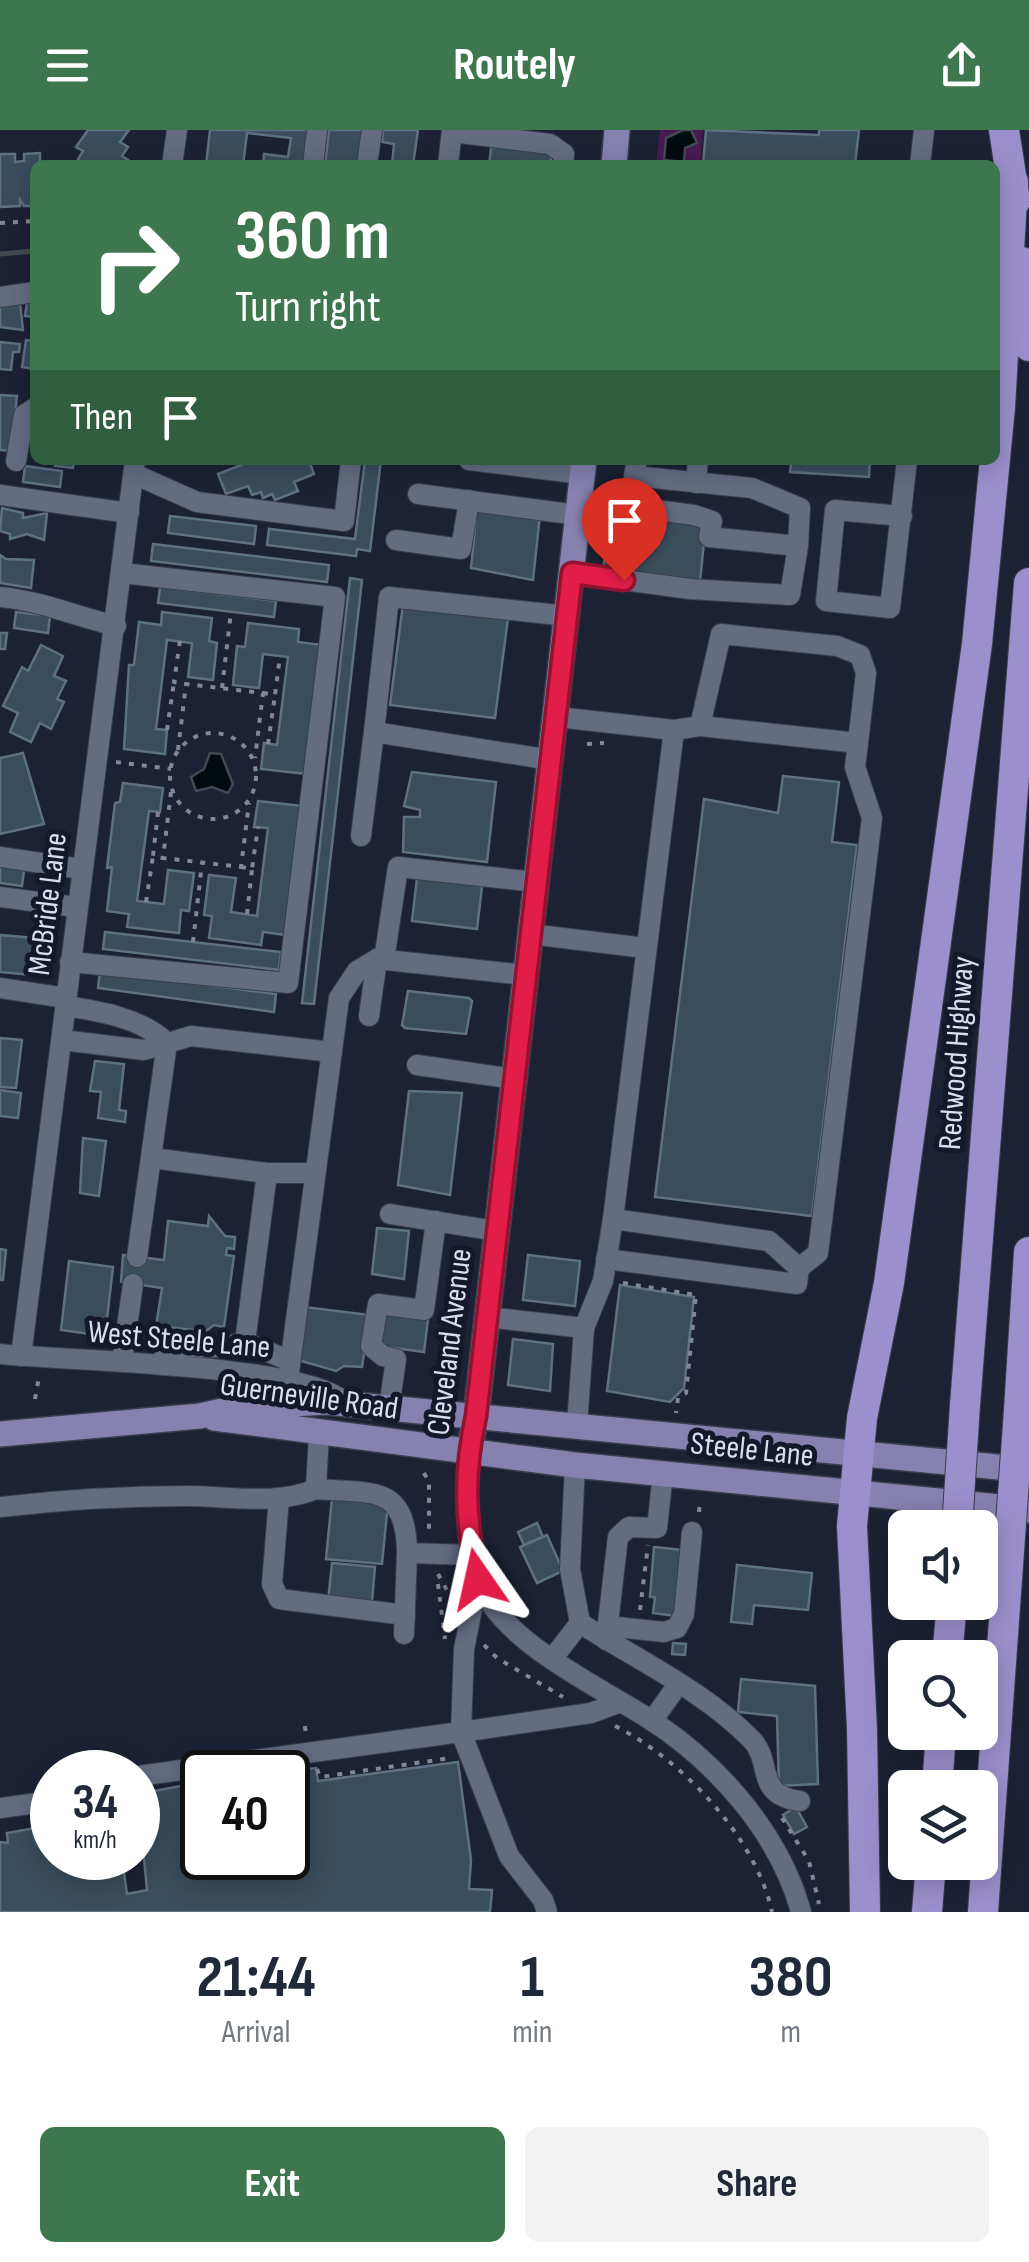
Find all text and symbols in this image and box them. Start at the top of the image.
icon: menu [40,38,95,93]
text: Routely [453,38,576,93]
icon: share [934,38,989,93]
text: 360 m [235,195,390,279]
icon: right [70,200,200,330]
text: Turn right [235,280,381,335]
icon: arrive [153,390,208,445]
text: Then [70,395,133,440]
pin [582,478,667,581]
icon: arrive [597,493,652,548]
street label: McBride Lane [20,831,76,977]
street label: Redwood Highway [931,955,983,1151]
street label: Cleveland Avenue [419,1246,481,1438]
street label: West Steele Lane [86,1313,272,1367]
street label: Guerneville Road [218,1365,400,1429]
street label: Steele Lane [689,1424,815,1476]
map controls [888,1510,998,1880]
button: sound [888,1510,998,1620]
position arrow [426,1527,530,1631]
button: search [888,1640,998,1750]
speed limit sign: 40 [180,1750,310,1880]
button: layers [888,1770,998,1880]
text: 34 [72,1773,118,1833]
text: km/h [73,1825,117,1856]
text: 21:44 [196,1942,316,2014]
text: 1 [520,1942,544,2014]
text: 380 [749,1942,833,2014]
text: Arrival [222,2013,290,2052]
text: min [512,2013,552,2052]
text: m [780,2013,801,2052]
button: Exit [40,2127,505,2242]
button: Share [525,2127,989,2242]

